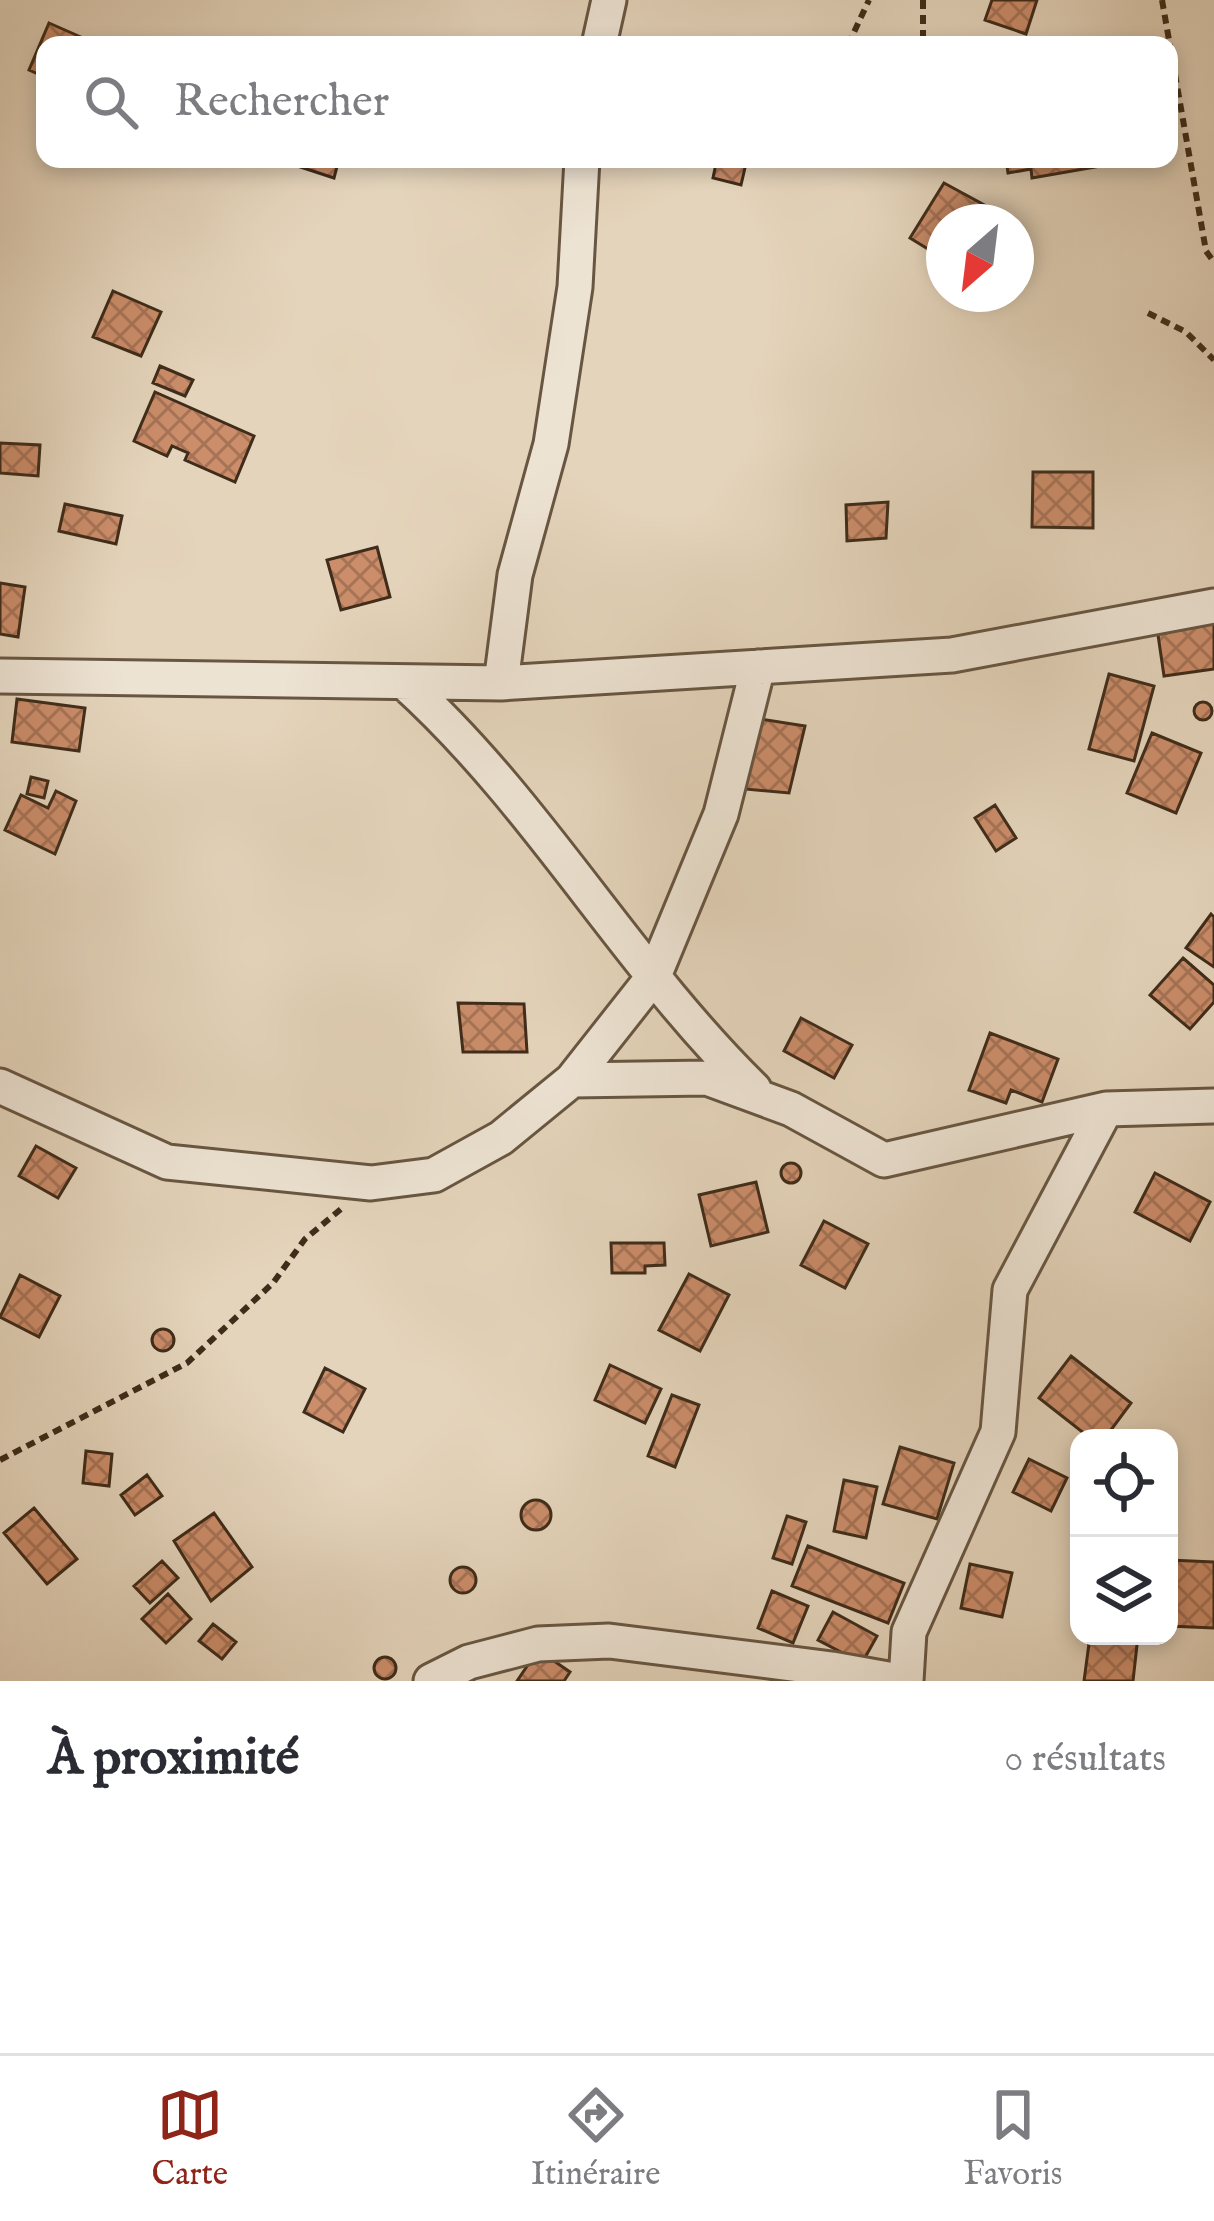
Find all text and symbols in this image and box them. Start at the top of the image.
search box [36,36,1178,168]
icon: search [78,69,144,135]
text: Rechercher [174,74,389,131]
north arrow [926,204,1034,312]
map controls [1070,1429,1178,1645]
button: locate [1070,1429,1178,1537]
button: layers [1070,1537,1178,1645]
text: À proximité [48,1727,299,1792]
text: 0 résultats [1004,1735,1166,1784]
tab: Carte [152,2082,228,2196]
tab: Itinéraire [531,2082,660,2196]
tab: Favoris [964,2082,1062,2196]

